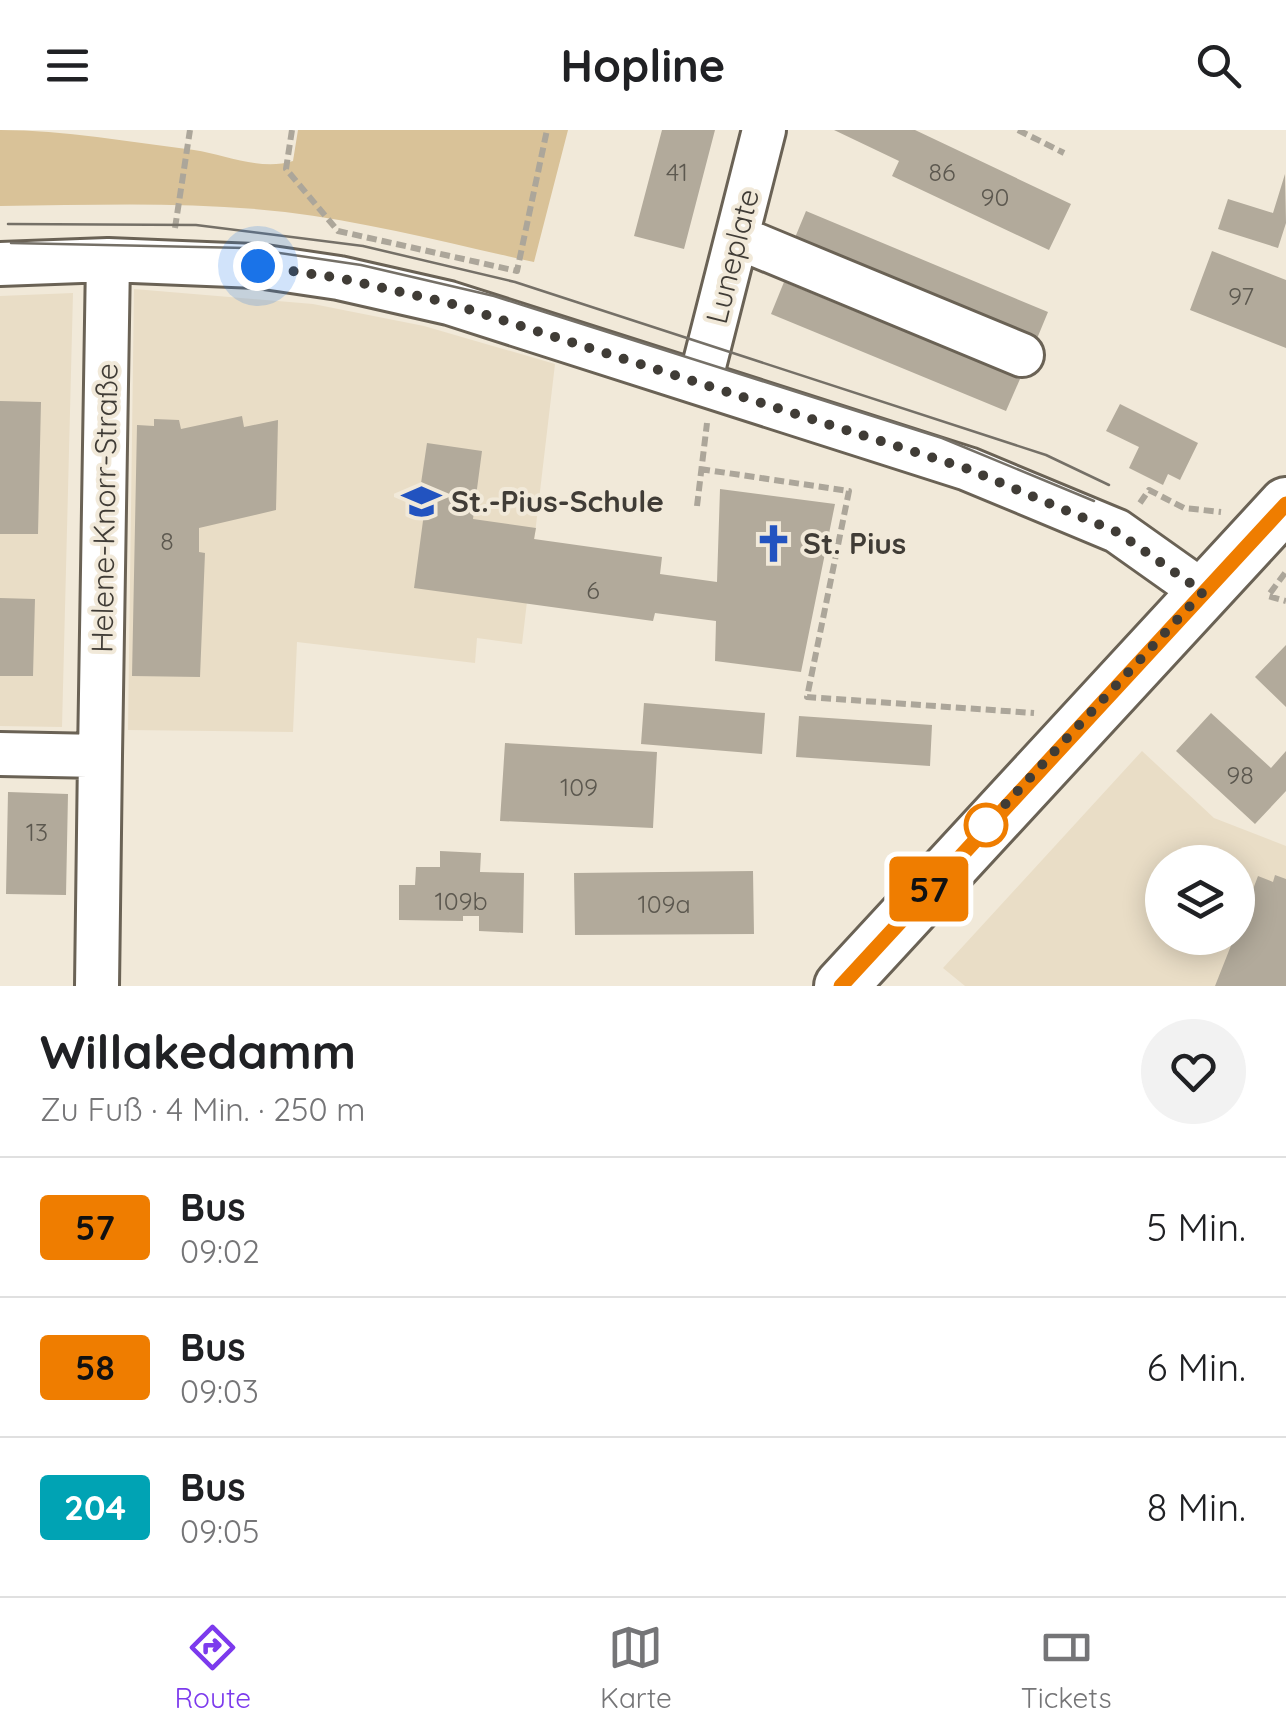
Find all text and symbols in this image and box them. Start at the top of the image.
text: Hopline [561,37,725,93]
icon: menu [40,38,95,93]
icon: search [1191,38,1246,93]
house number: 41 [666,156,688,187]
house number: 86 [929,156,955,187]
house number: 90 [981,181,1009,212]
street label: Luneplate [697,185,767,327]
your location [233,241,283,291]
house number: 97 [1228,280,1254,311]
street label: Helene-Knorr-Straße [82,363,126,653]
school or university icon: St.-Pius-Schule [400,480,442,522]
place label: St.-Pius-Schule [451,482,664,520]
church icon: St. Pius [752,522,794,564]
place label: St. Pius [803,524,906,562]
house number: 8 [160,525,174,556]
house number: 6 [586,574,600,605]
house number: 98 [1226,759,1254,790]
house number: 109 [560,771,598,802]
unlabelled marker [965,804,1007,846]
house number: 13 [26,816,48,847]
map controls [1145,845,1255,955]
button: layers [1145,845,1255,955]
line badge: 57 [884,856,974,922]
text: 57 [909,867,949,911]
house number: 109b [434,885,488,916]
house number: 109a [637,888,691,919]
button: heart [1141,1019,1246,1124]
text: Willakedamm [40,1021,356,1081]
text: Zu Fuß · 4 Min. · 250 m [40,1089,365,1129]
text: Bus [180,1183,246,1231]
text: 5 Min. [1147,1203,1246,1251]
text: 57 [75,1205,115,1249]
text: 09:02 [180,1231,260,1271]
text: Bus [180,1323,246,1371]
text: 6 Min. [1147,1343,1246,1391]
text: 58 [75,1345,115,1389]
text: 09:03 [180,1371,259,1411]
text: Bus [180,1463,246,1511]
text: 8 Min. [1147,1483,1246,1531]
text: 204 [64,1485,126,1529]
text: 09:05 [180,1511,259,1551]
tab: Route [174,1620,251,1715]
tab: Karte [600,1620,672,1715]
tab: Tickets [1021,1620,1112,1715]

